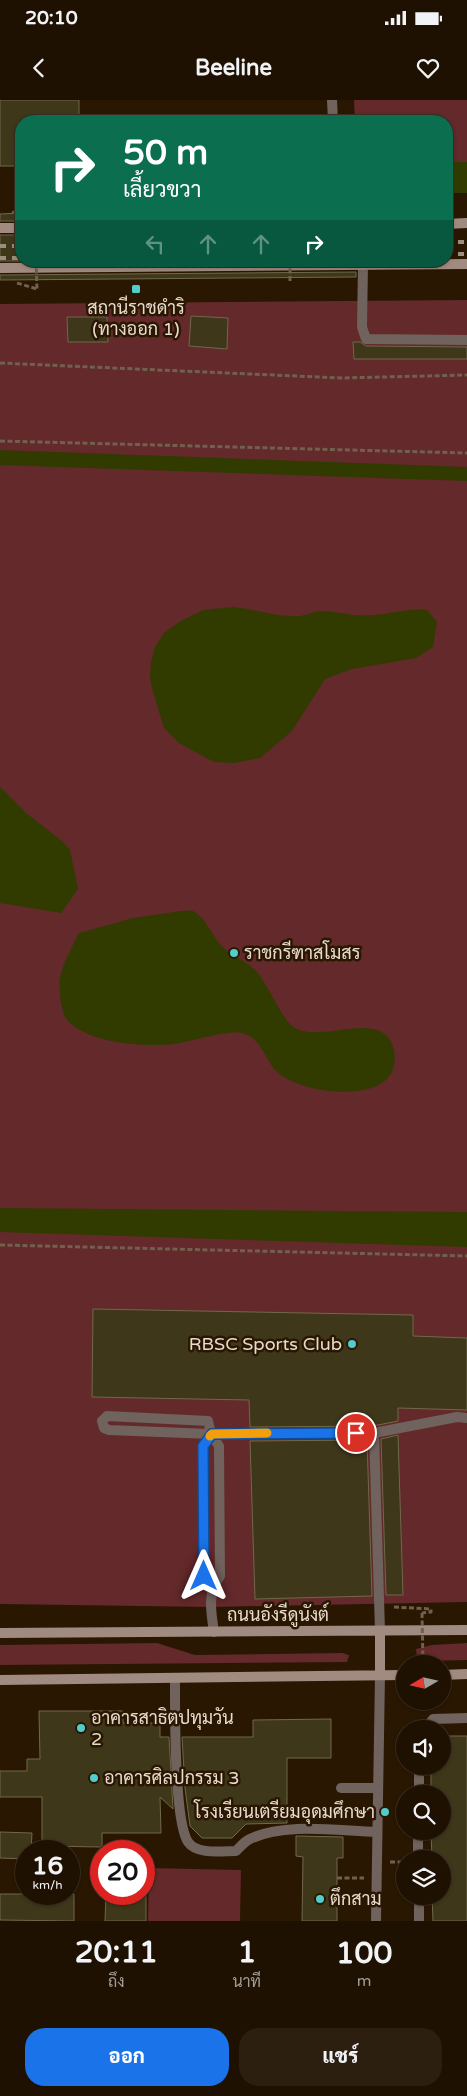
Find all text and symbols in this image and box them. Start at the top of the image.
text: 20:10 [25,7,78,29]
icon: back [25,54,53,82]
icon: heart [414,54,442,82]
text: Beeline [195,55,272,81]
text: 50 m [123,132,208,174]
icon: right [40,135,105,200]
text: เลี้ยวขวา [123,177,201,203]
icon: left [141,230,169,258]
icon: ahead [194,230,222,258]
icon: ahead [247,230,275,258]
icon: right [300,230,328,258]
marker: สถานีราชดำริ (ทางออก 1) [130,283,142,295]
place label: สถานีราชดำริ (ทางออก 1) [87,295,185,340]
place label: ราชกรีฑาสโมสร [244,940,361,964]
marker: ราชกรีฑาสโมสร [228,947,240,959]
place label: RBSC Sports Club [189,1333,342,1355]
marker: RBSC Sports Club [346,1338,358,1350]
pin [335,1412,377,1454]
icon: arrive [342,1419,370,1447]
position arrow [177,1549,229,1601]
street label: ถนนอังรีดูนังต์ [227,1602,329,1628]
north arrow [396,1655,451,1710]
map controls [396,1655,451,1905]
place label: อาคารสาธิตปทุมวัน 2 [91,1707,234,1750]
button: sound [396,1720,451,1775]
marker: อาคารสาธิตปทุมวัน 2 [75,1722,87,1734]
place label: อาคารศิลปกรรม 3 [104,1767,240,1789]
marker: อาคารศิลปกรรม 3 [88,1772,100,1784]
button: search [396,1785,451,1840]
place label: โรงเรียนเตรียมอุดมศึกษา [193,1799,375,1824]
marker: โรงเรียนเตรียมอุดมศึกษา [379,1806,391,1818]
speed limit sign: 20 [90,1840,155,1905]
button: layers [396,1850,451,1905]
text: 16 [32,1851,63,1881]
text: km/h [32,1878,63,1892]
place label: ตึกสาม [330,1887,382,1910]
marker: ตึกสาม [314,1893,326,1905]
text: 20:11 [75,1934,158,1971]
text: 1 [237,1934,256,1971]
text: 100 [336,1935,392,1972]
text: m [357,1971,371,1991]
text: ถึง [108,1972,125,1992]
text: นาที [233,1972,261,1992]
button: ออก [25,2028,229,2086]
button: แชร์ [239,2028,442,2086]

